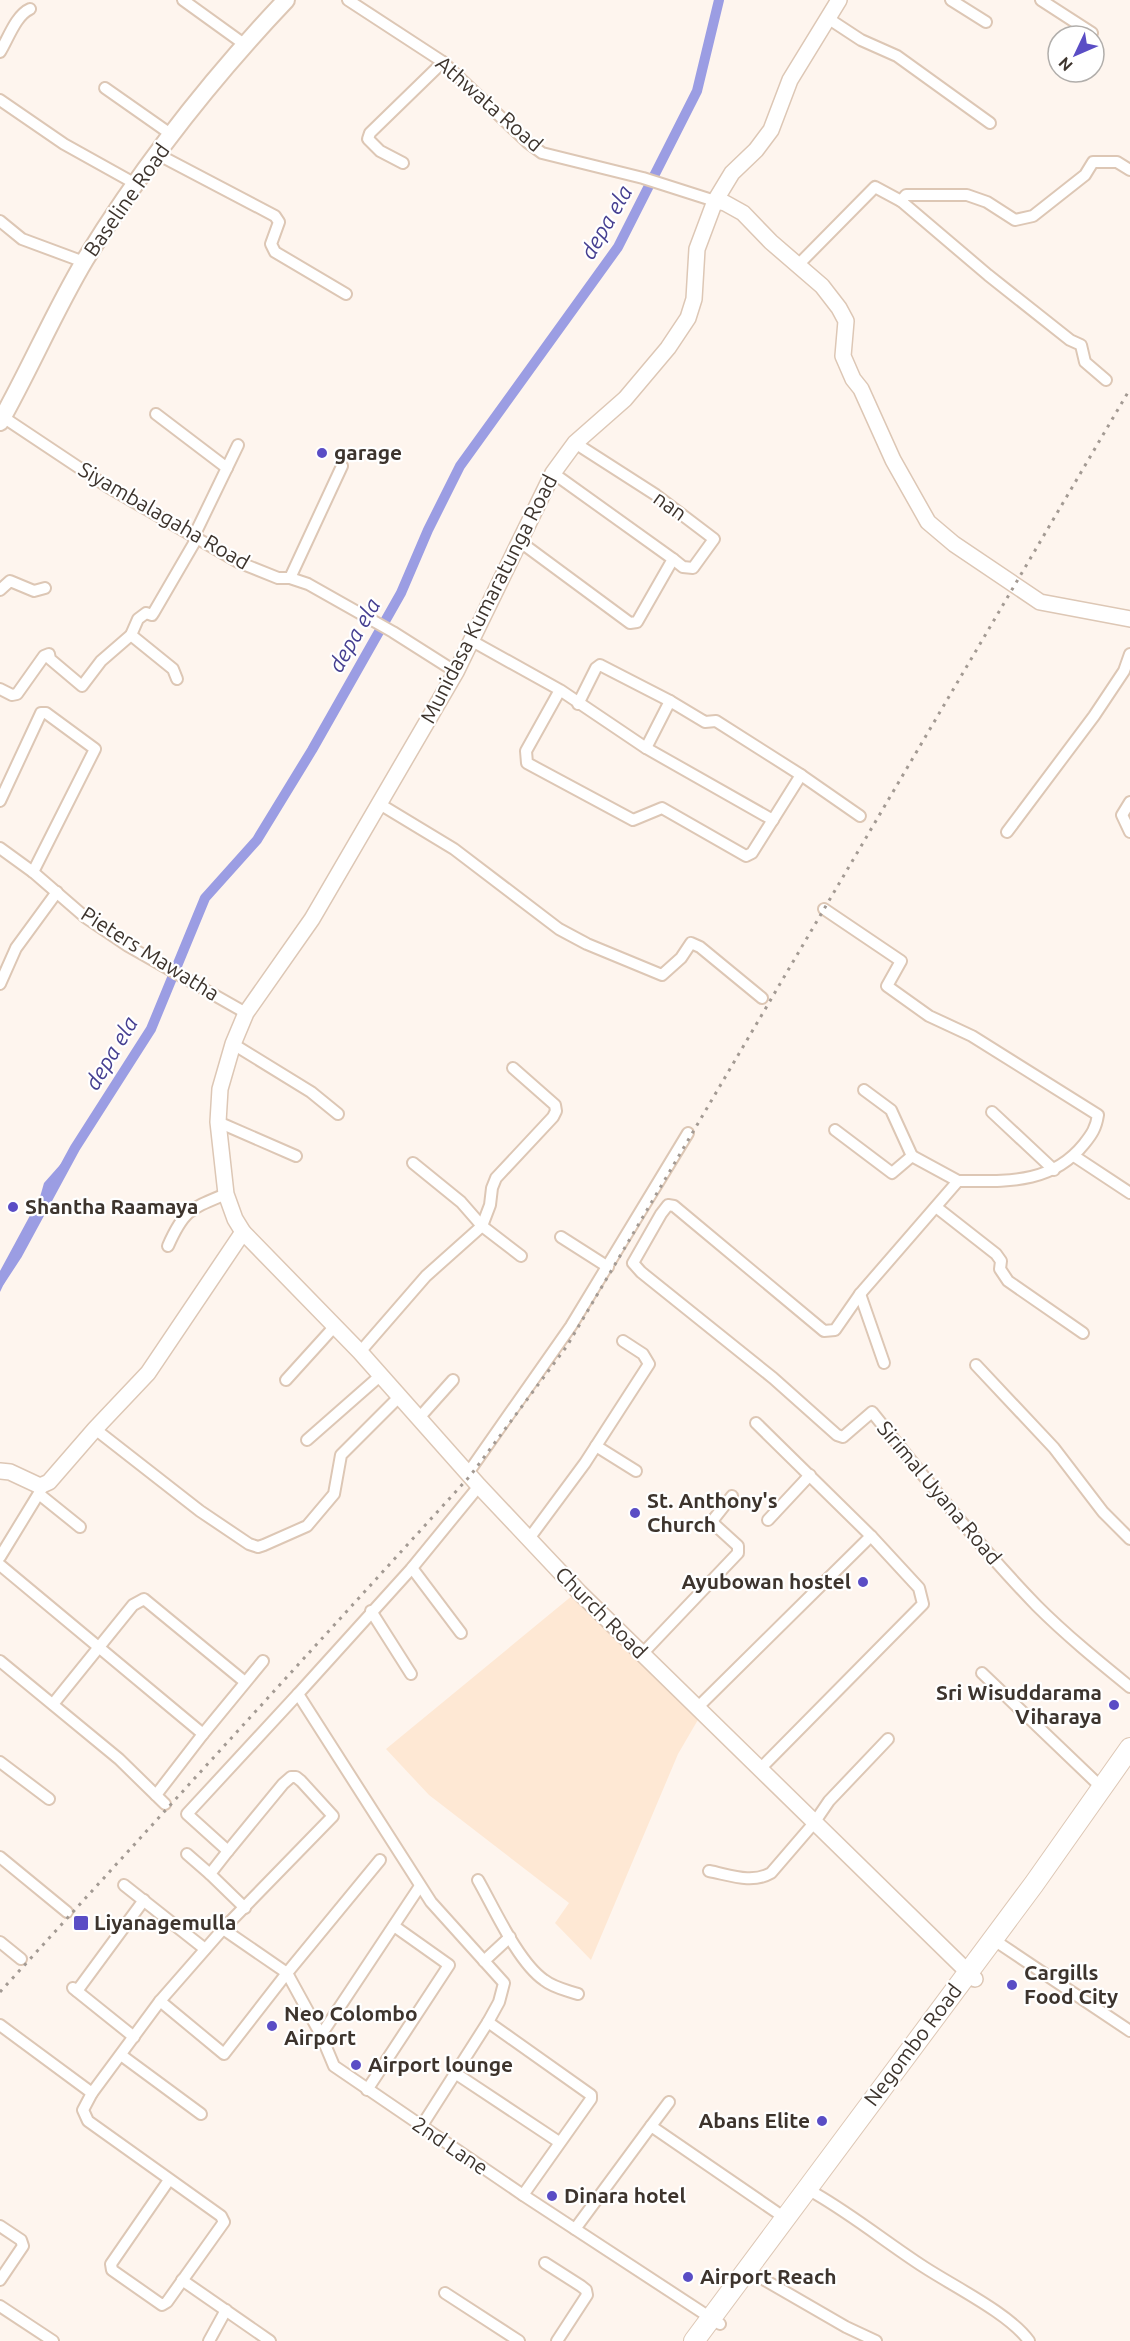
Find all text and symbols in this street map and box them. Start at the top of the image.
north arrow [1046,24,1106,84]
street label: Athwata Road [432,51,548,156]
text: N [1055,54,1076,75]
street label: Baseline Road [78,138,174,260]
water label: depa ela [574,180,637,263]
place label: garage [334,440,402,464]
marker: garage [315,446,329,460]
street label: Siyambalagaha Road [75,456,254,574]
street label: Munidasa Kumaratunga Road [415,470,561,727]
street label: nan [649,485,692,525]
water label: depa ela [322,593,385,676]
street label: Pieters Mawatha [77,901,224,1005]
water label: depa ela [79,1011,142,1094]
place label: Shantha Raamaya [25,1194,198,1218]
marker: Shantha Raamaya [6,1200,20,1214]
street label: Sirimal Uyana Road [873,1416,1007,1569]
place label: St. Anthony's Church [647,1488,778,1536]
marker: St. Anthony's Church [628,1506,642,1520]
street label: Church Road [551,1561,653,1663]
place label: Ayubowan hostel [681,1569,851,1593]
marker: Ayubowan hostel [856,1575,870,1589]
place label: Sri Wisuddarama Viharaya [936,1680,1102,1728]
marker: Sri Wisuddarama Viharaya [1107,1698,1121,1712]
place label: Liyanagemulla [94,1910,236,1934]
marker: Liyanagemulla [72,1914,90,1932]
place label: Cargills Food City [1024,1960,1118,2008]
marker: Cargills Food City [1005,1978,1019,1992]
street label: Negombo Road [858,1979,966,2110]
place label: Neo Colombo Airport [284,2001,418,2049]
marker: Neo Colombo Airport [265,2019,279,2033]
place label: Airport lounge [368,2052,513,2076]
marker: Airport lounge [349,2058,363,2072]
place label: Abans Elite [699,2108,810,2132]
street label: 2nd Lane [408,2111,493,2179]
marker: Abans Elite [815,2114,829,2128]
place label: Dinara hotel [564,2183,686,2207]
marker: Dinara hotel [545,2189,559,2203]
place label: Airport Reach [700,2264,837,2288]
marker: Airport Reach [681,2270,695,2284]

